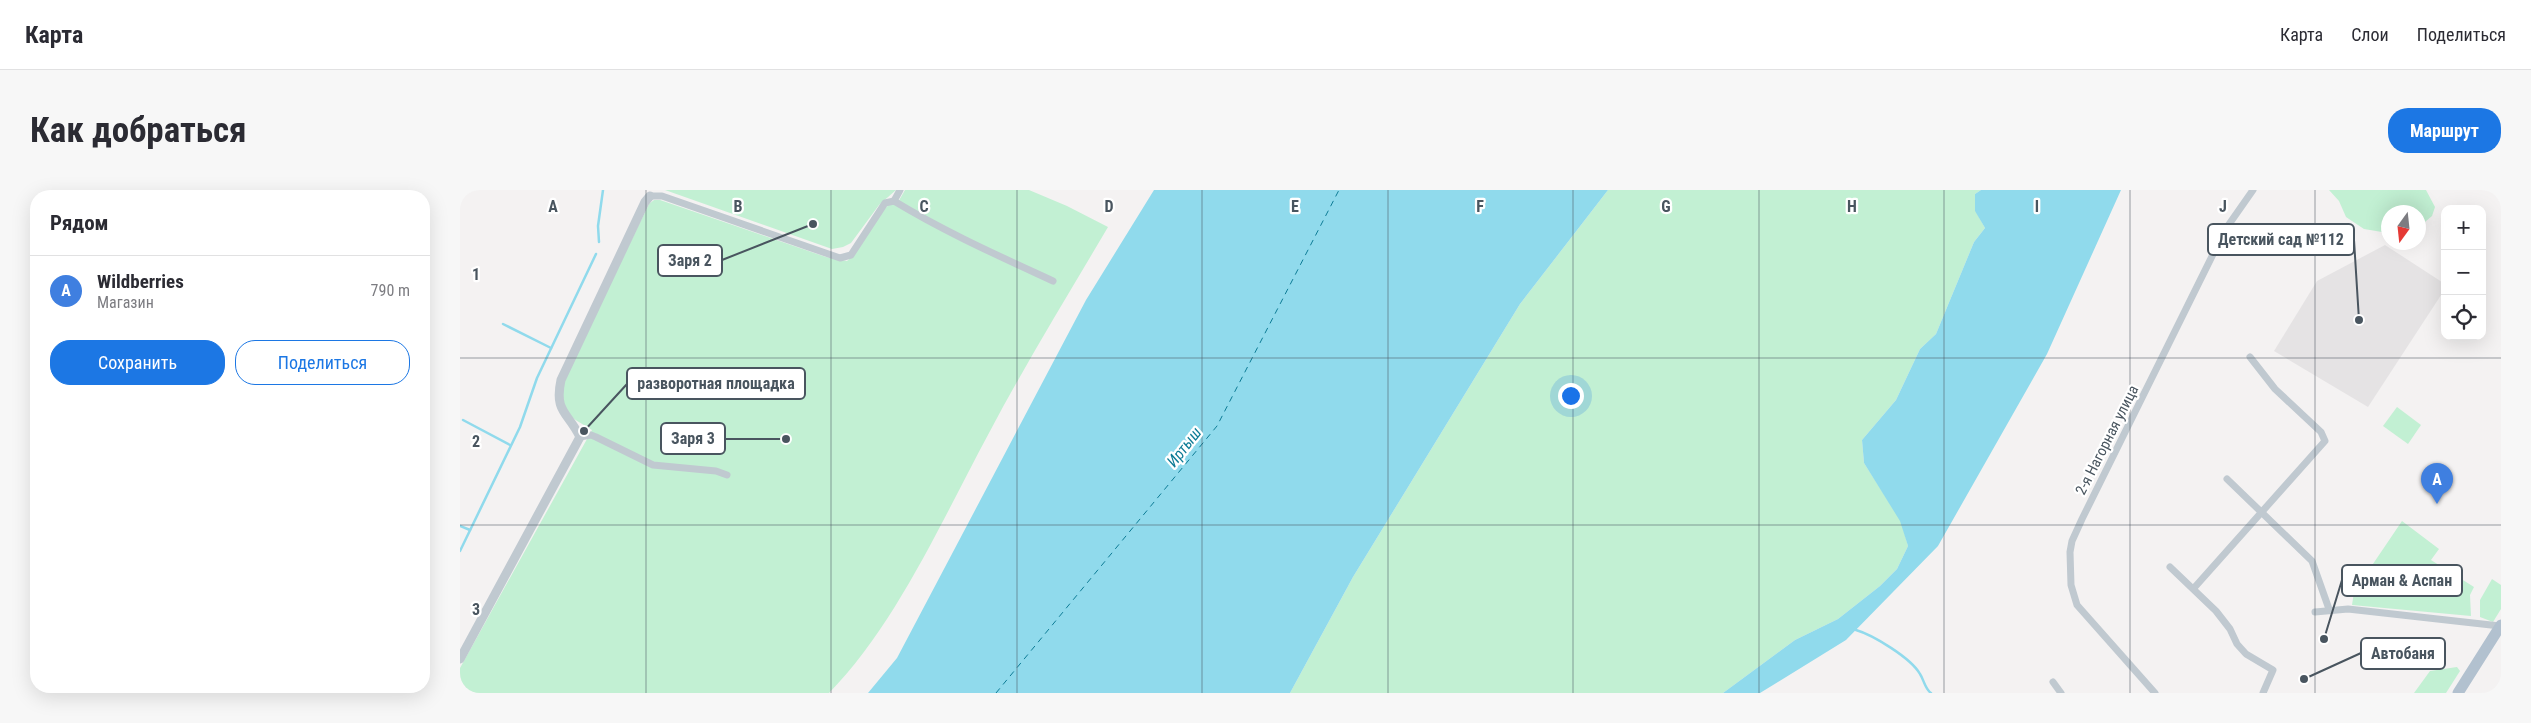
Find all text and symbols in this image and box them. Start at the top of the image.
text: Карта [25,21,83,49]
text: Карта [2280,24,2323,45]
text: Слои [2351,24,2389,45]
text: Поделиться [2417,24,2506,45]
button: Маршрут [2388,108,2501,153]
text: Как добраться [30,110,246,151]
text: A [548,197,558,216]
text: B [734,197,743,216]
text: C [919,197,929,216]
text: D [1104,197,1114,216]
text: E [1291,197,1299,216]
text: F [1476,197,1484,216]
text: G [1661,197,1671,216]
text: H [1847,197,1857,216]
text: I [2035,197,2039,216]
text: J [2219,197,2227,216]
north arrow [2381,205,2426,250]
map controls [2441,205,2486,340]
button: + [2441,205,2486,250]
text: Рядом [50,211,109,235]
callout: Детский сад №112 [2208,224,2354,255]
text: Детский сад №112 [2218,230,2344,249]
callout: Заря 2 [658,245,722,276]
button: − [2441,250,2486,295]
text: Заря 2 [668,251,712,270]
text: 1 [472,265,480,284]
text: Wildberries [97,270,184,293]
text: A [61,281,71,300]
text: 790 m [371,281,410,300]
text: Магазин [97,293,154,312]
button: locate [2441,295,2486,340]
button: Сохранить [50,340,225,385]
button: Поделиться [235,340,410,385]
callout: разворотная площадка [627,368,805,399]
text: разворотная площадка [637,374,795,393]
street label: 2-я Нагорная улица [2072,382,2142,498]
your location [1558,383,1584,409]
callout: Заря 3 [661,423,725,454]
water label: Иртыш [1163,423,1205,471]
text: Заря 3 [671,429,715,448]
text: 2 [472,432,480,451]
pin: A [2421,463,2453,504]
callout: Арман & Аспан [2342,565,2462,596]
text: Арман & Аспан [2352,571,2452,590]
text: 3 [472,600,480,619]
callout: Автобаня [2361,638,2445,669]
text: Автобаня [2371,644,2435,663]

